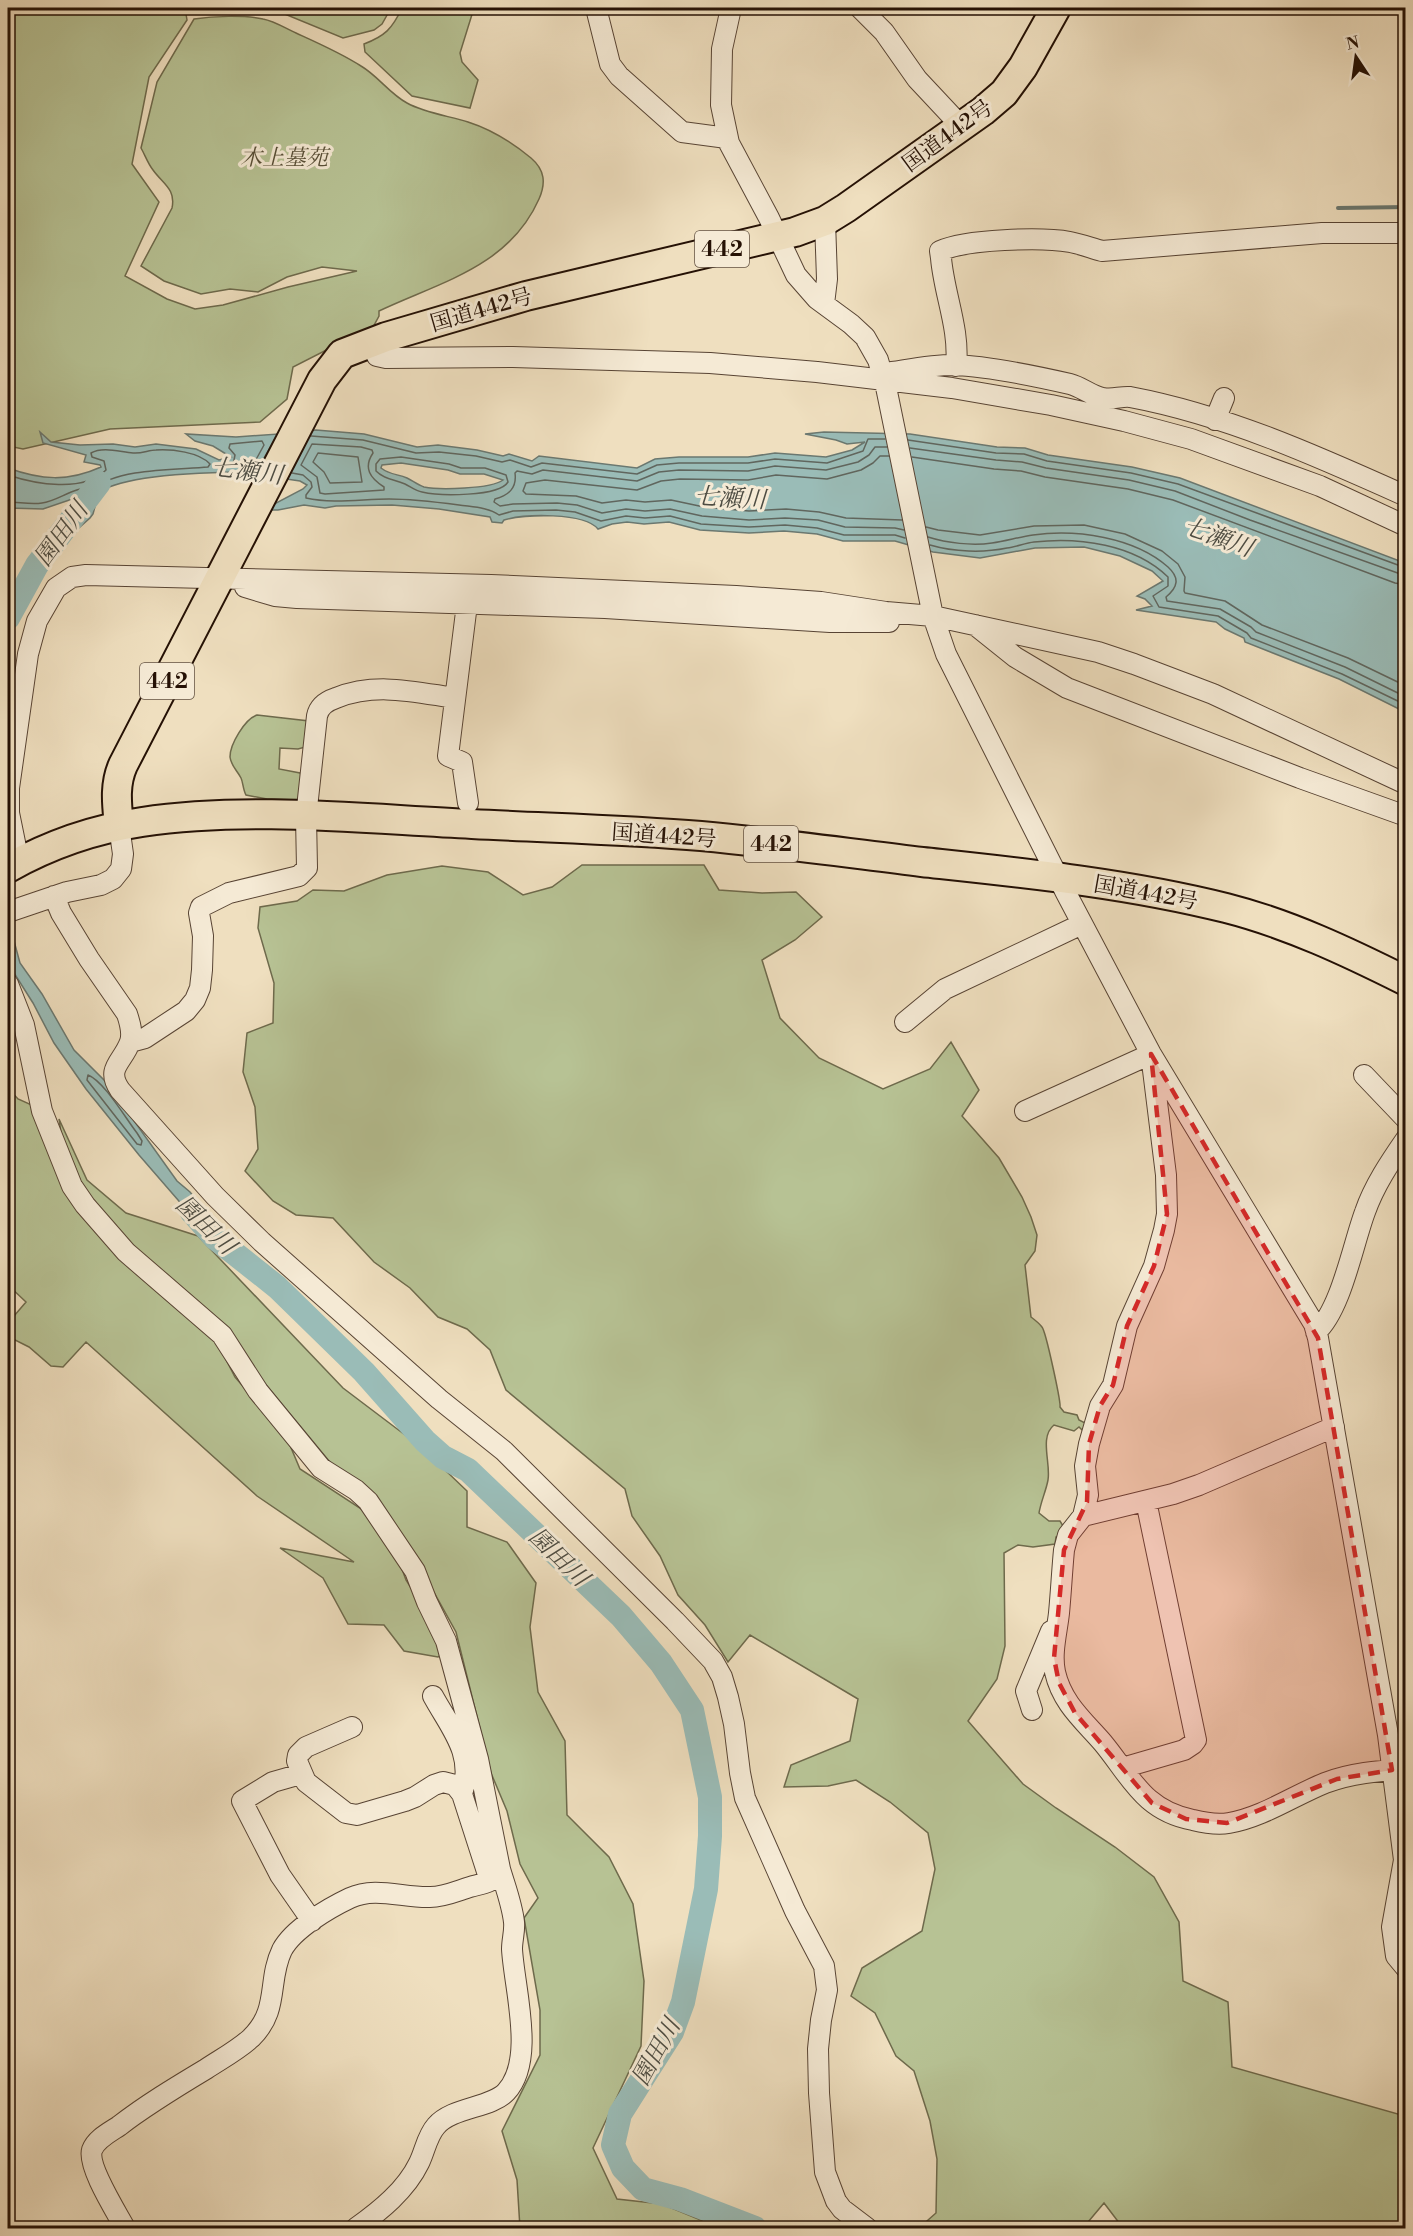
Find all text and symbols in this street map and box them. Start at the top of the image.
north arrow [1326,27,1386,87]
text: N [1344,32,1362,55]
street label: 国道442号 [897,94,998,178]
park label: 木上墓苑 [240,145,331,172]
road number: 442 [695,231,749,267]
street label: 国道442号 [427,283,536,338]
water label: 七瀬川 [209,453,287,492]
water label: 七瀬川 [693,482,770,516]
water label: 園田川 [29,494,97,573]
water label: 七瀬川 [1179,512,1259,565]
road number: 442 [140,663,194,699]
street label: 国道442号 [610,819,717,854]
road number: 442 [744,826,798,862]
street label: 国道442号 [1092,871,1200,916]
water label: 園田川 [169,1190,244,1264]
water label: 園田川 [522,1522,597,1596]
water label: 園田川 [626,2011,689,2091]

